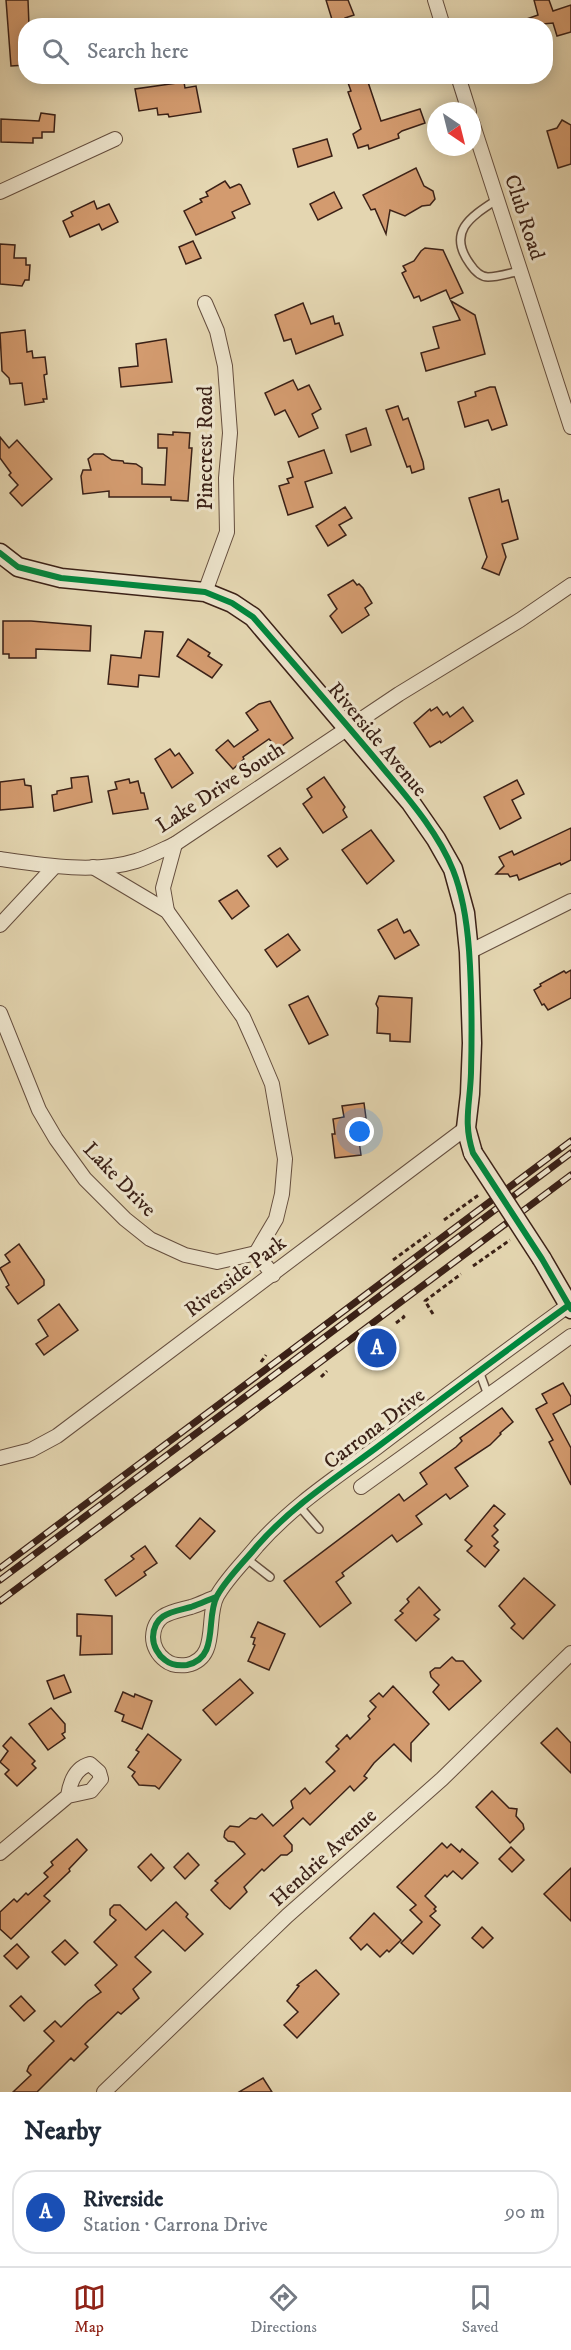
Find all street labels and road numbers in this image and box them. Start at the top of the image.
street label: Club Road [498,171,550,264]
street label: Pinecrest Road [193,385,219,510]
street label: Riverside Avenue [322,677,433,803]
street label: Lake Drive South [151,737,290,839]
street label: Lake Drive [77,1137,162,1223]
street label: Riverside Park [180,1230,292,1323]
street label: Carrona Drive [319,1382,431,1475]
street label: Hendrie Avenue [265,1803,383,1912]

